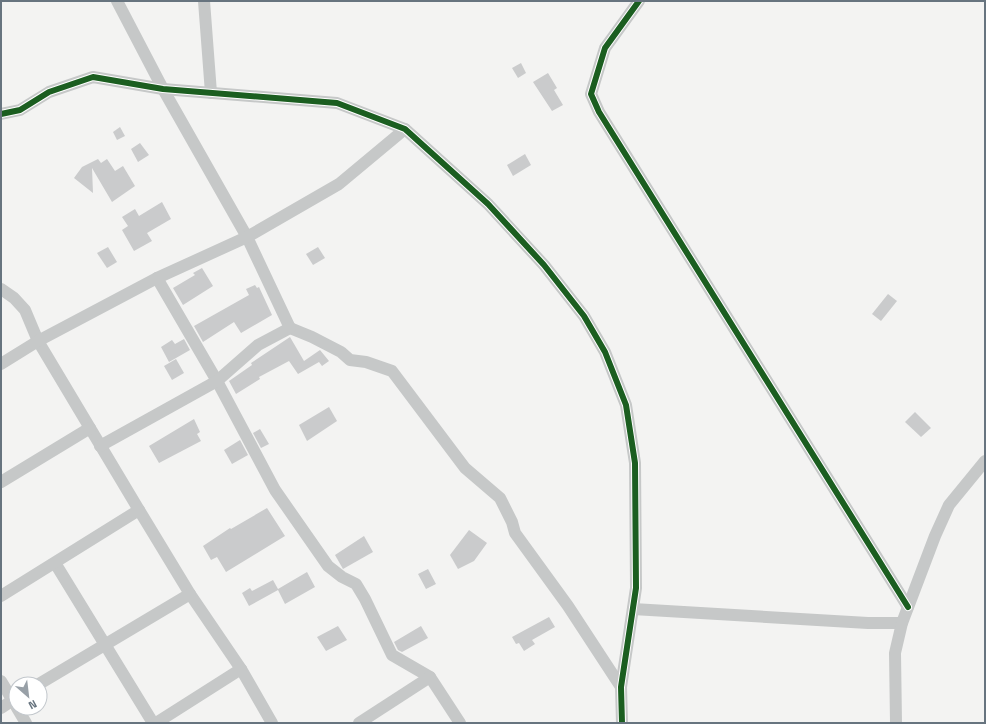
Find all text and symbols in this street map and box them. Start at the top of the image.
north arrow [8,676,48,716]
text: N [26,696,40,714]

